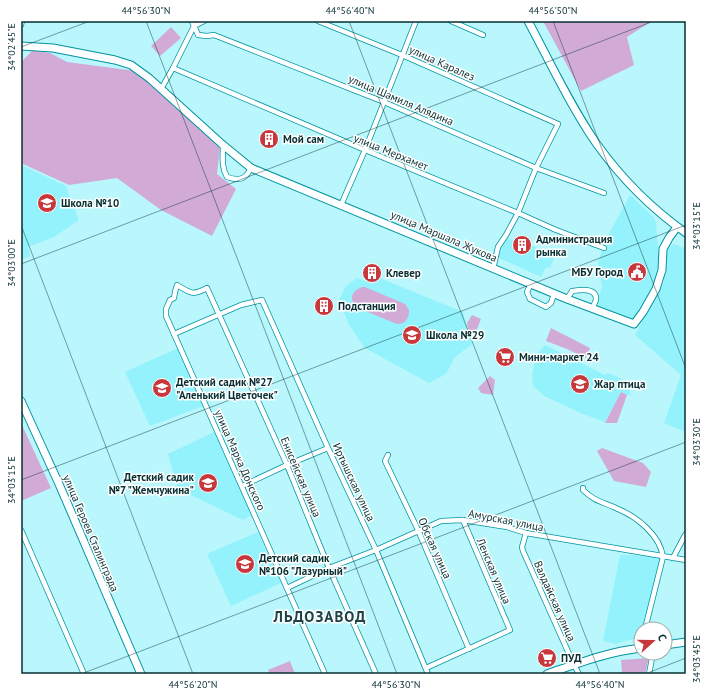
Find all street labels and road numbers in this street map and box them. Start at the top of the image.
street label: улица Каралез [407,42,477,84]
street label: улица Шамиля Алядина [346,71,456,129]
street label: улица Мерхамет [352,131,431,174]
street label: улица Маршала Жукова [389,207,499,265]
street label: улица Марка Донского [211,407,269,513]
street label: Енисейская улица [278,435,324,519]
street label: Иртышская улица [330,441,378,523]
street label: улица Героев Сталинграда [60,472,122,594]
street label: Амурская улица [467,506,545,534]
street label: Обская улица [415,515,455,581]
street label: Ленская улица [473,535,514,606]
street label: Валдайская улица [531,559,579,643]

